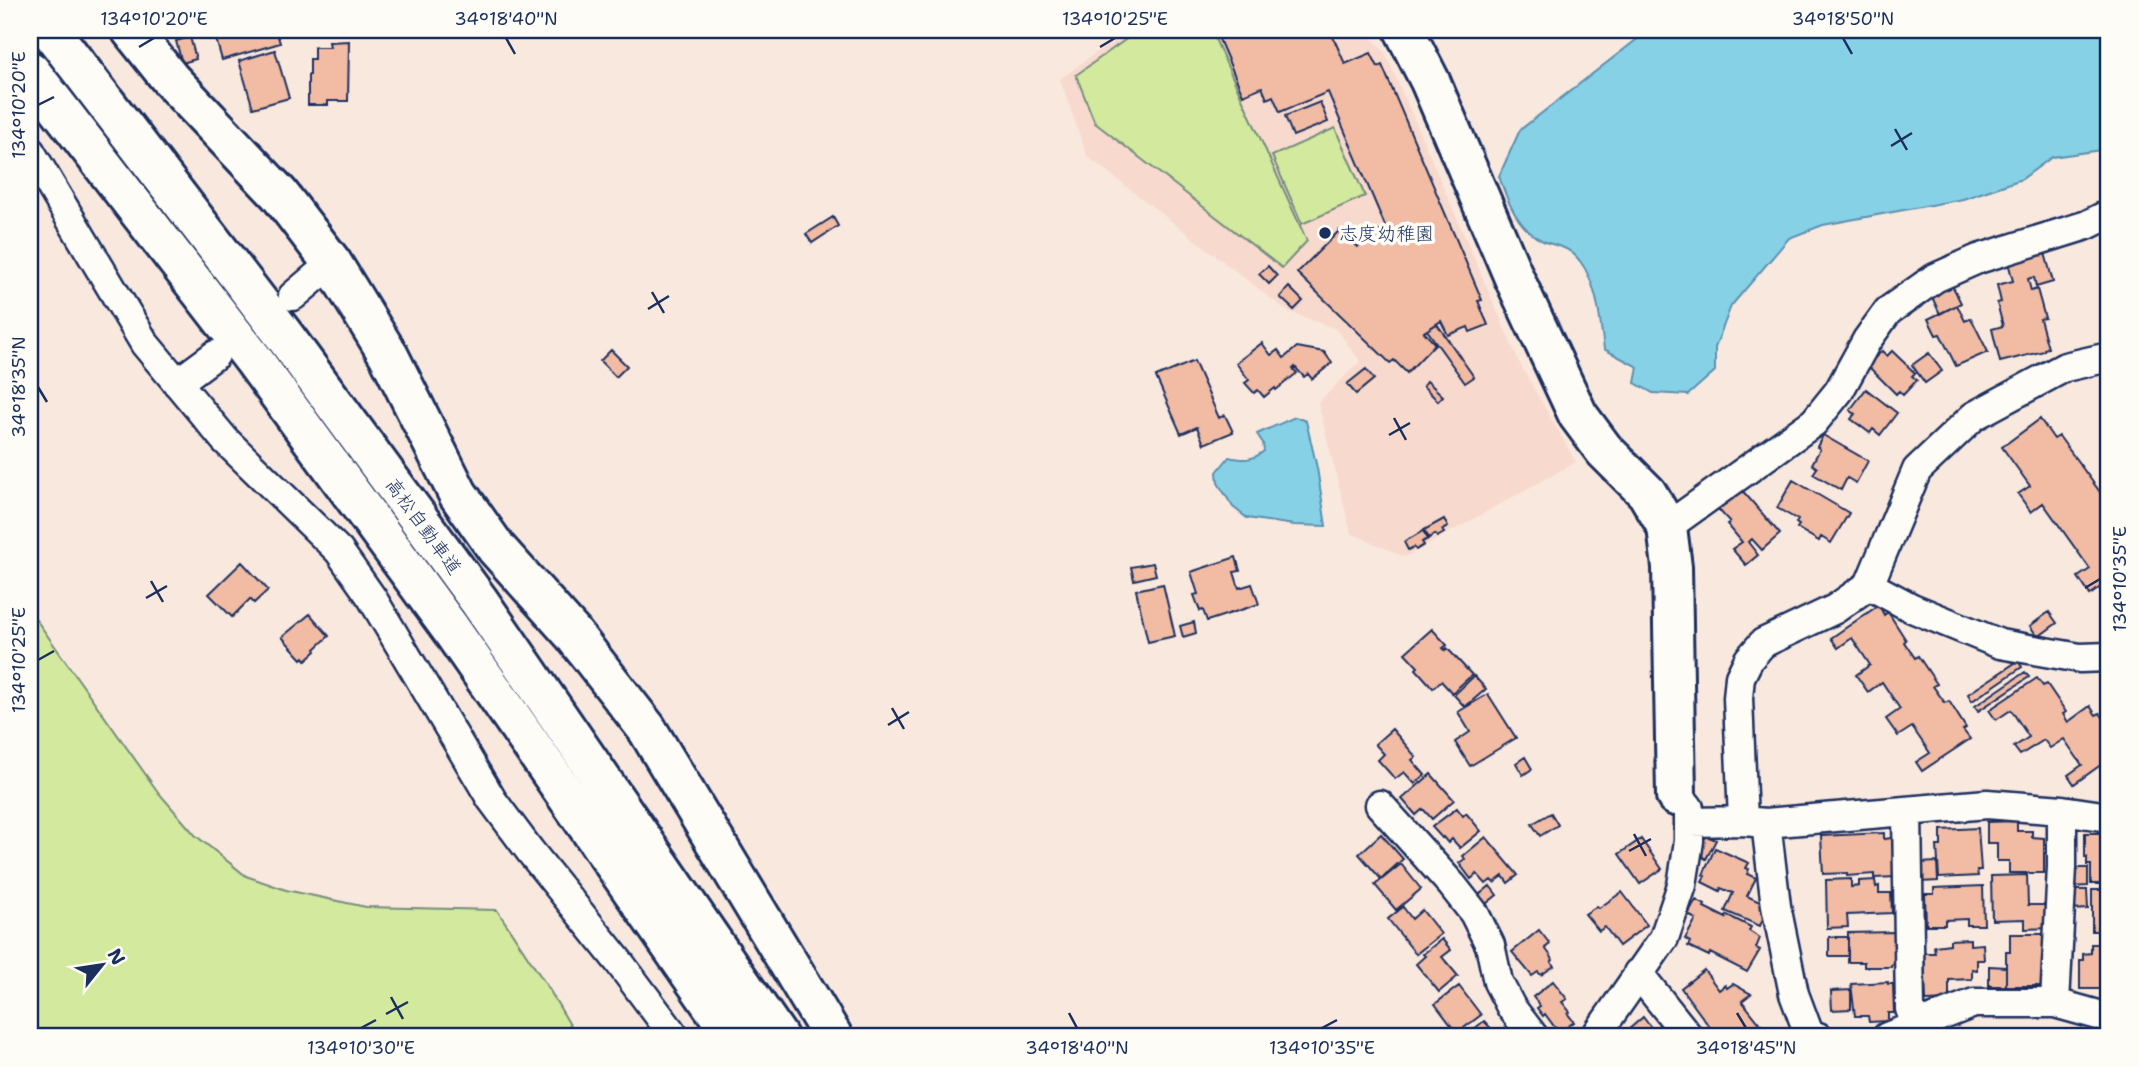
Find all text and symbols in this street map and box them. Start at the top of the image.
text: 134°10'20"E [100,7,208,31]
text: 34°18'40"N [454,7,558,31]
text: 134°10'25"E [1062,7,1168,31]
text: 34°18'50"N [1792,7,1894,31]
text: 134°10'20"E [7,51,31,159]
place label: 志度幼稚園 [1339,221,1434,246]
marker: 志度幼稚園 [1317,225,1333,241]
text: 34°18'35"N [7,336,31,438]
street label: 高松自動車道 [380,473,467,580]
text: 134°10'35"E [2108,526,2132,632]
text: 134°10'25"E [7,607,31,713]
north arrow [66,930,136,1000]
text: N [102,944,131,970]
text: 134°10'30"E [307,1036,415,1060]
text: 34°18'40"N [1025,1036,1129,1060]
text: 134°10'35"E [1269,1036,1375,1060]
text: 34°18'45"N [1695,1036,1797,1060]

